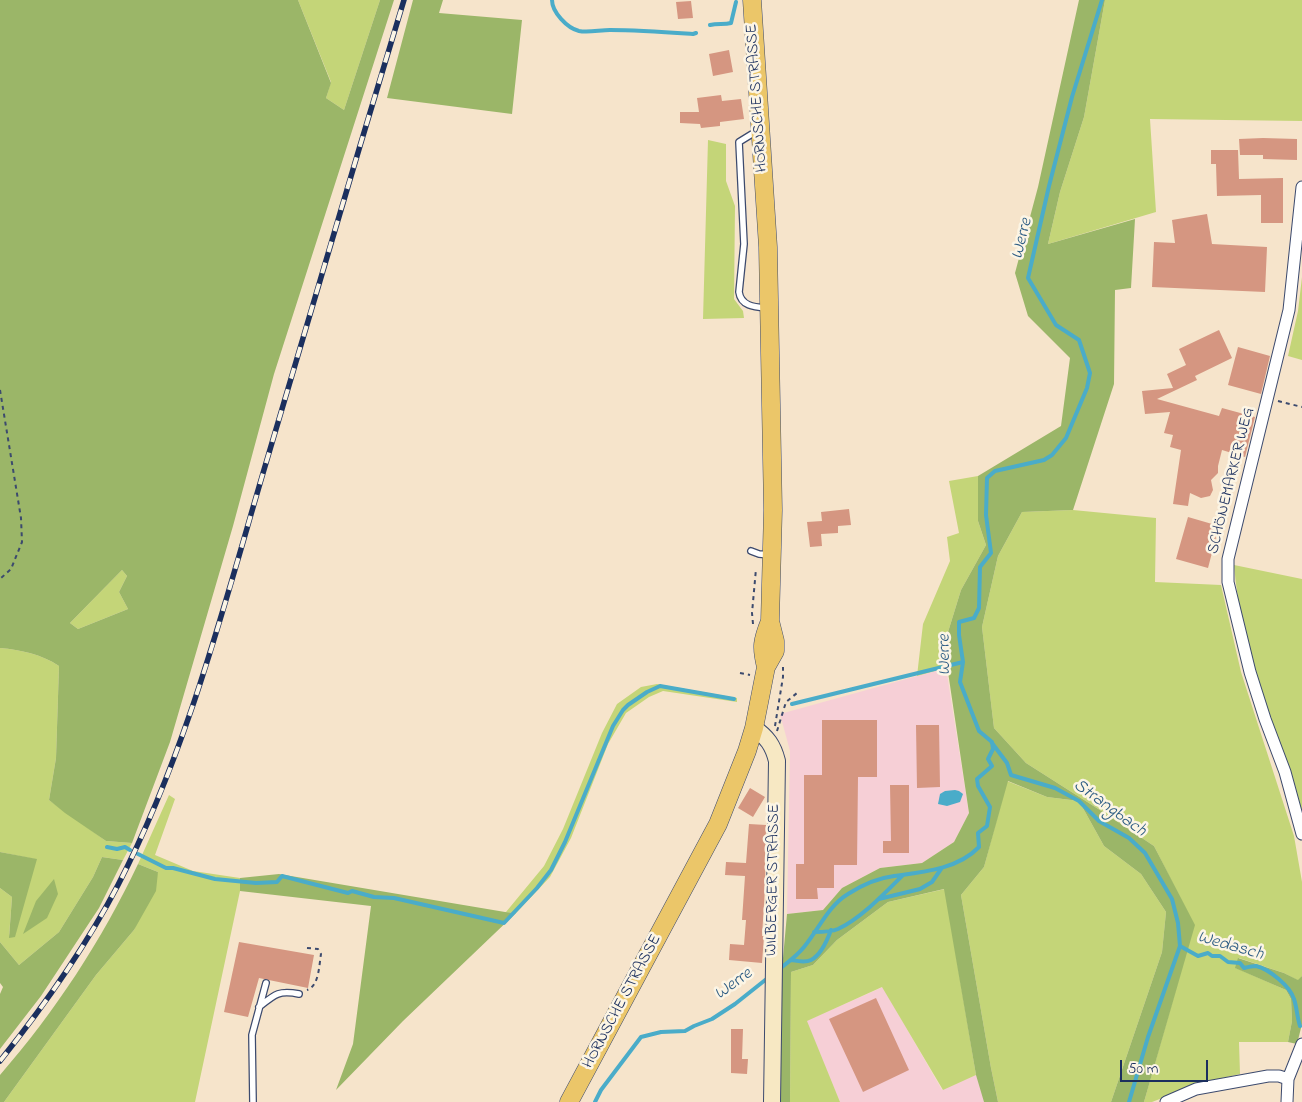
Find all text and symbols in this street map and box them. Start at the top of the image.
street label: HORNSCHE STRASSE [743,23,773,173]
water label: Werre [1008,216,1038,262]
street label: SCHÖNEMARKER WEG [1205,406,1259,556]
water label: Werre [935,634,957,676]
water label: Strangbach [1068,775,1150,843]
street label: WILBERGER STRASSE [763,804,785,956]
water label: Wedasch [1195,927,1265,967]
street label: HORNSCHE STRASSE [580,932,666,1072]
water label: Werre [711,964,757,1006]
scale bar [1122,1050,1210,1082]
text: 50 m [1128,1058,1158,1080]

